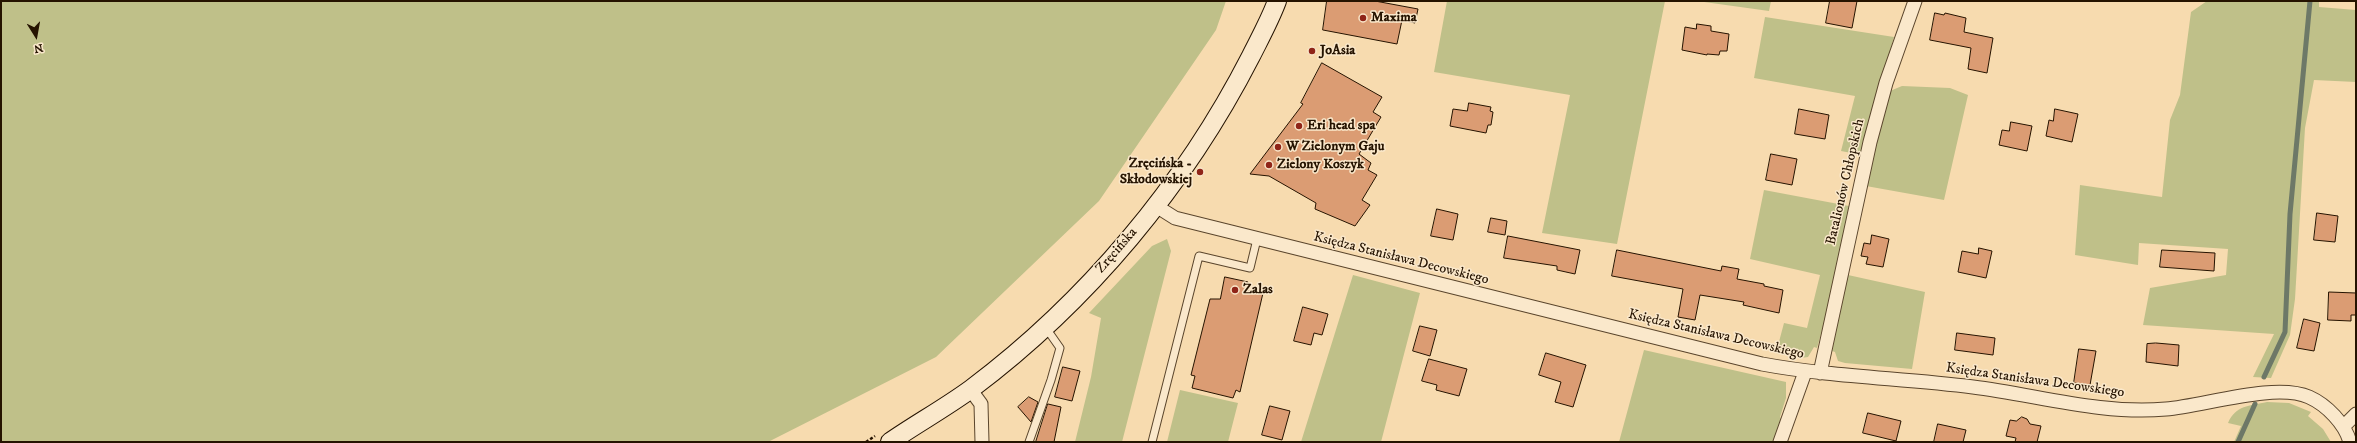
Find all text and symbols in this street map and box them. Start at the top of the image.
place label: Maxima [1371,10,1417,26]
marker: Maxima [1358,13,1368,23]
north arrow [16,16,56,56]
text: N [33,40,44,56]
place label: JoAsia [1320,43,1355,59]
marker: JoAsia [1307,46,1317,56]
street label: Batalionów Chłopskich [1823,117,1869,247]
place label: Eri head spa [1307,118,1375,134]
marker: Eri head spa [1294,121,1304,131]
place label: W Zielonym Gaju [1286,139,1384,155]
marker: W Zielonym Gaju [1273,142,1283,152]
place label: Zręcińska - Skłodowskiej [1120,156,1192,188]
place label: Zielony Koszyk [1277,157,1364,173]
marker: Zielony Koszyk [1264,160,1274,170]
marker: Zręcińska - Skłodowskiej [1195,167,1205,177]
street label: Zręcińska [1093,225,1141,277]
street label: Księdza Stanisława Decowskiego [1312,229,1490,289]
place label: Zalas [1243,282,1273,298]
marker: Zalas [1230,285,1240,295]
street label: Księdza Stanisława Decowskiego [1626,307,1806,363]
street label: Księdza Stanisława Decowskiego [1945,360,2125,402]

